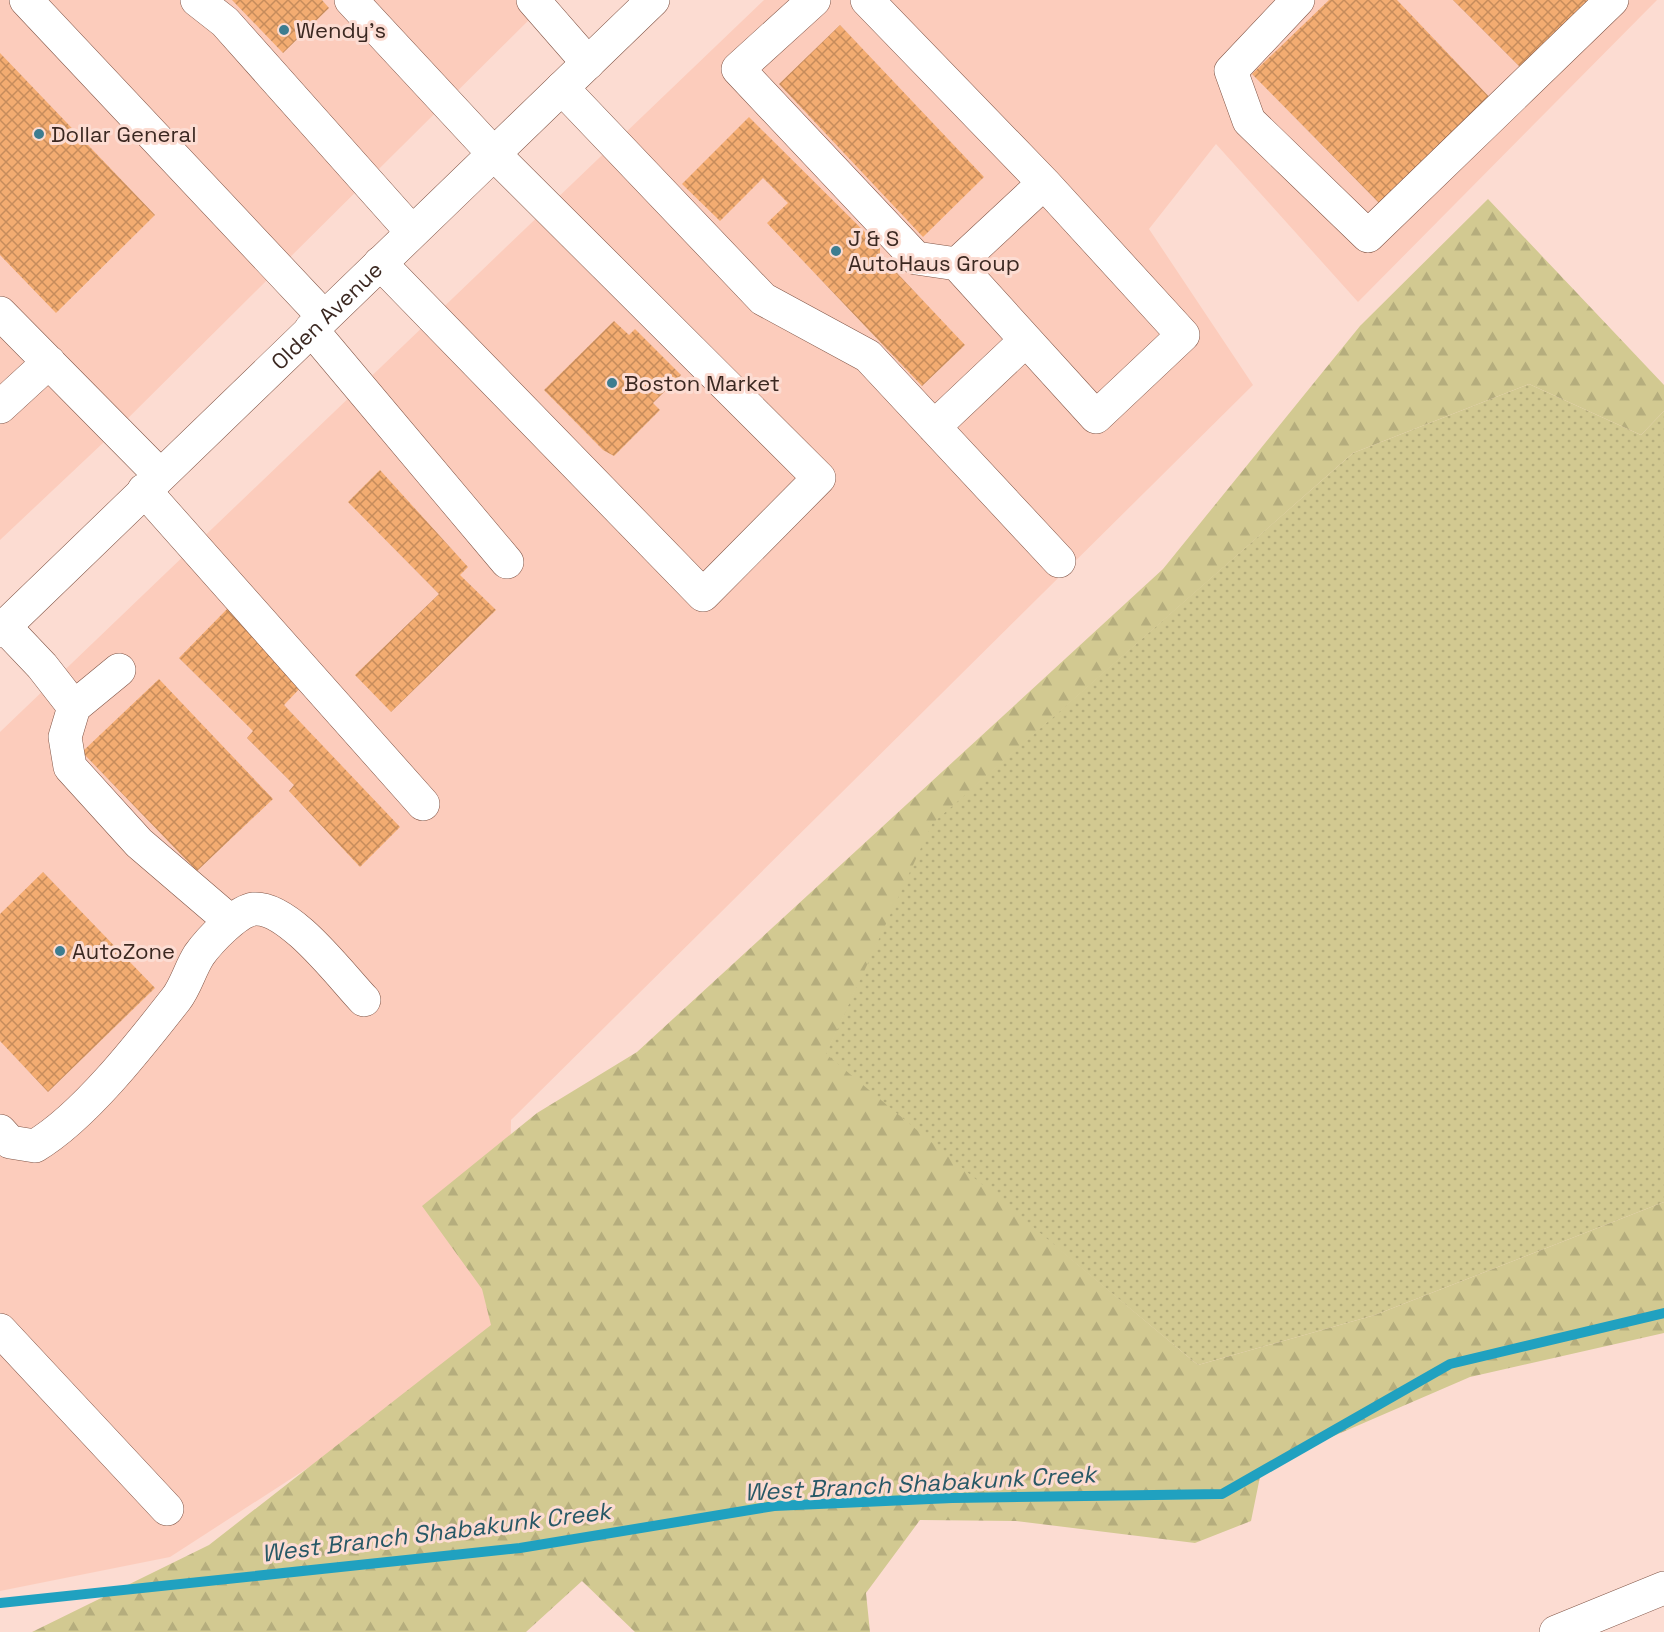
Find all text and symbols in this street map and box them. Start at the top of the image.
place label: Wendy's [296,16,386,44]
marker: Wendy's [277,23,291,37]
place label: Dollar General [51,120,197,148]
marker: Dollar General [32,127,46,141]
place label: J & S AutoHaus Group [848,224,1020,277]
marker: J & S AutoHaus Group [829,244,843,258]
street label: Olden Avenue [265,255,388,376]
place label: Boston Market [624,369,780,397]
marker: Boston Market [605,376,619,390]
place label: AutoZone [72,937,175,965]
marker: AutoZone [53,944,67,958]
water label: West Branch Shabakunk Creek [743,1458,1100,1508]
water label: West Branch Shabakunk Creek [259,1495,616,1569]

